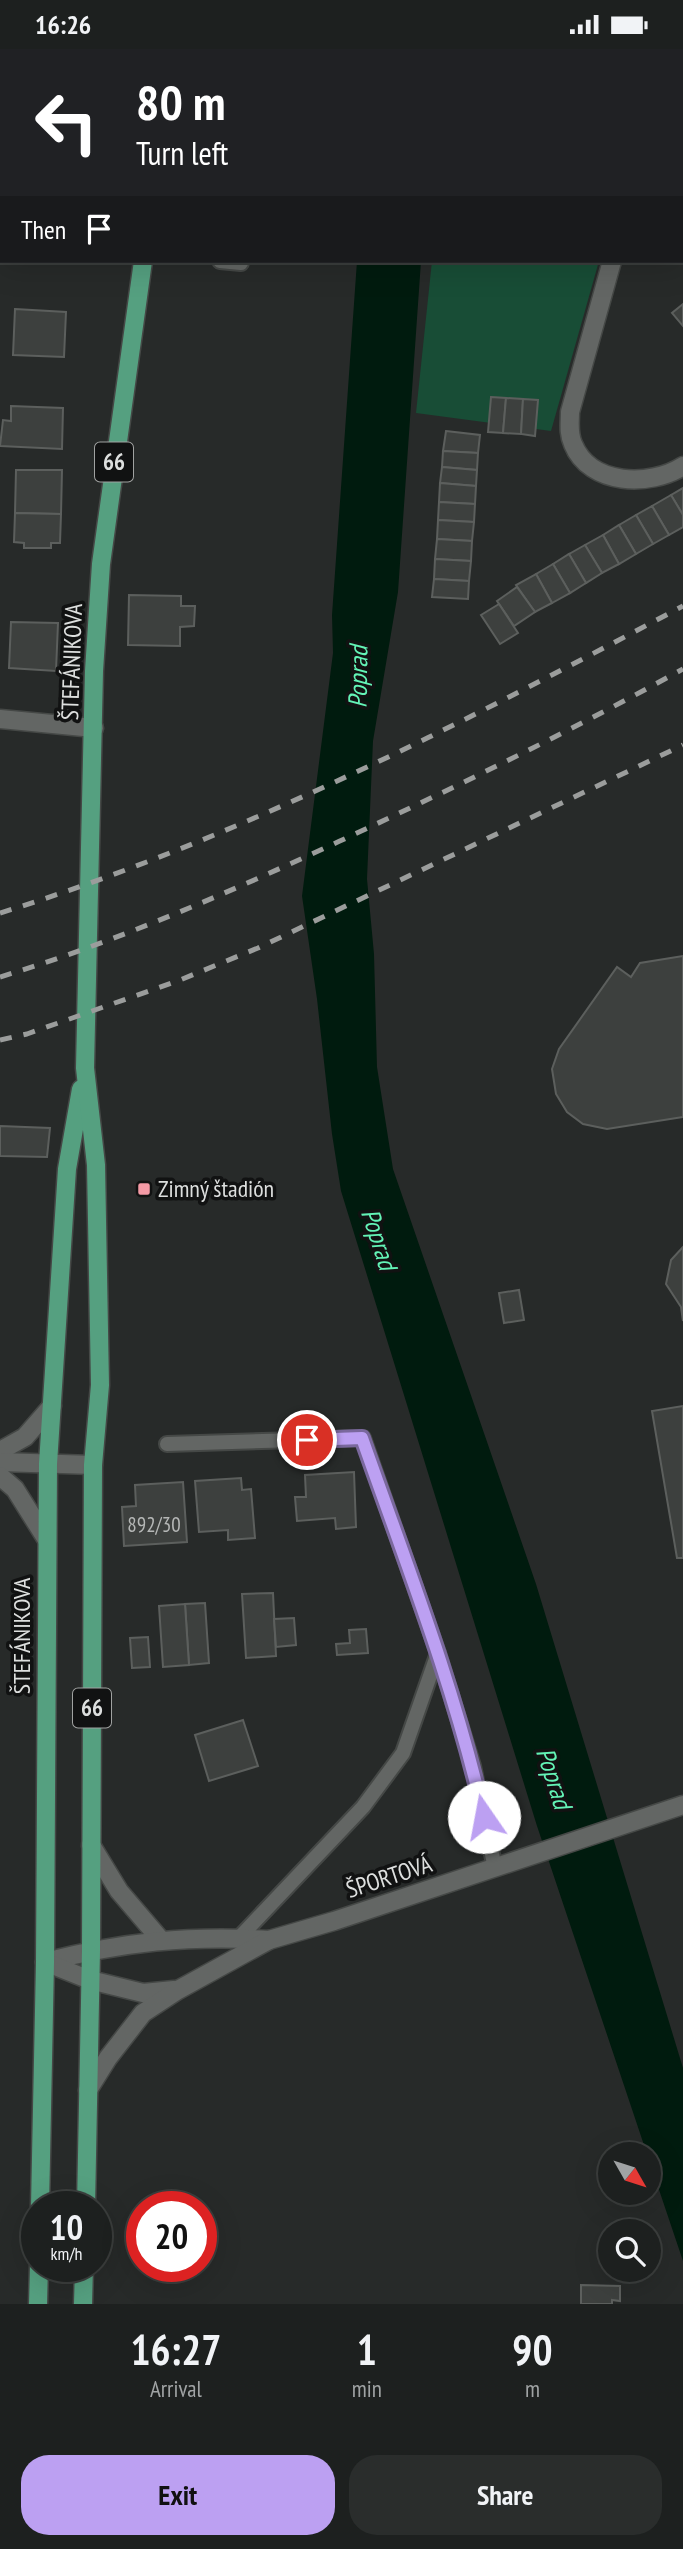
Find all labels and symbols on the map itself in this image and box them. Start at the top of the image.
road number: 66 [95,443,133,481]
street label: ŠTEFÁNIKOVA [54,603,89,721]
water label: Poprad [340,642,375,708]
place label: Zimný štadión [158,1173,274,1204]
marker: Zimný štadión [136,1181,152,1197]
water label: Poprad [354,1204,406,1277]
pin [277,1410,337,1470]
house number: 892/30 [127,1511,181,1538]
street label: ŠTEFÁNIKOVA [6,1577,37,1694]
road number: 66 [73,1689,111,1727]
water label: Poprad [529,1743,581,1816]
position arrow [447,1780,521,1854]
street label: ŠPORTOVÁ [342,1848,436,1905]
north arrow [598,2142,662,2205]
speed limit sign: 20 [126,2191,217,2282]

